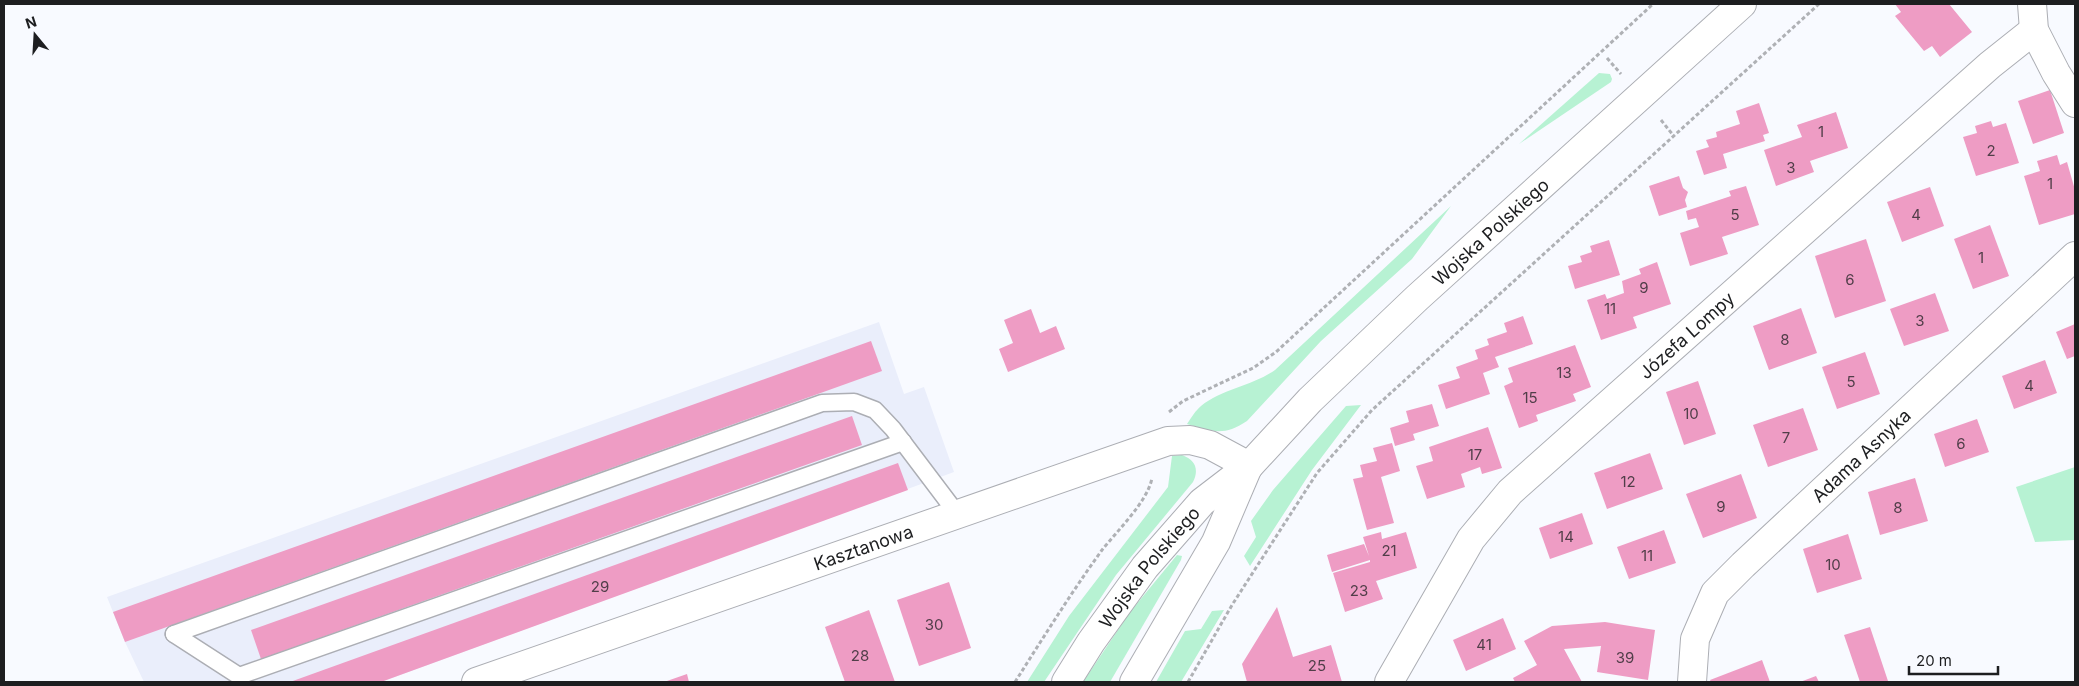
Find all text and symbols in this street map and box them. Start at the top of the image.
north arrow [10,10,60,60]
text: N [23,12,39,32]
house number: 1 [1818,122,1824,141]
house number: 2 [1986,141,1996,160]
house number: 3 [1786,158,1796,177]
street label: Wojska Polskiego [1428,174,1553,289]
house number: 1 [2047,174,2053,193]
house number: 5 [1730,205,1740,224]
house number: 4 [1911,205,1921,224]
house number: 1 [1978,248,1984,267]
house number: 6 [1845,270,1855,289]
house number: 9 [1639,278,1649,297]
street label: Józefa Lompy [1635,287,1738,383]
house number: 11 [1604,299,1616,318]
house number: 3 [1915,311,1925,330]
house number: 8 [1780,330,1790,349]
house number: 13 [1556,363,1572,382]
house number: 5 [1846,372,1856,391]
house number: 4 [2024,376,2034,395]
house number: 15 [1522,388,1538,407]
house number: 10 [1683,404,1699,423]
street label: Adama Asnyka [1807,404,1915,506]
house number: 7 [1782,428,1790,447]
house number: 6 [1956,434,1966,453]
house number: 17 [1468,445,1482,464]
house number: 12 [1620,472,1636,491]
house number: 9 [1716,497,1726,516]
house number: 8 [1893,498,1903,517]
street label: Wojska Polskiego [1094,502,1204,632]
street label: Kasztanowa [811,520,916,574]
house number: 14 [1558,527,1574,546]
house number: 21 [1381,541,1397,560]
house number: 11 [1641,546,1653,565]
house number: 10 [1825,555,1841,574]
house number: 29 [591,577,609,596]
house number: 23 [1350,581,1368,600]
house number: 30 [925,615,943,634]
house number: 41 [1476,635,1492,654]
scale bar [1909,644,1998,676]
house number: 28 [851,646,869,665]
house number: 39 [1616,648,1634,667]
text: 20 m [1916,651,1952,670]
house number: 25 [1308,656,1326,675]

